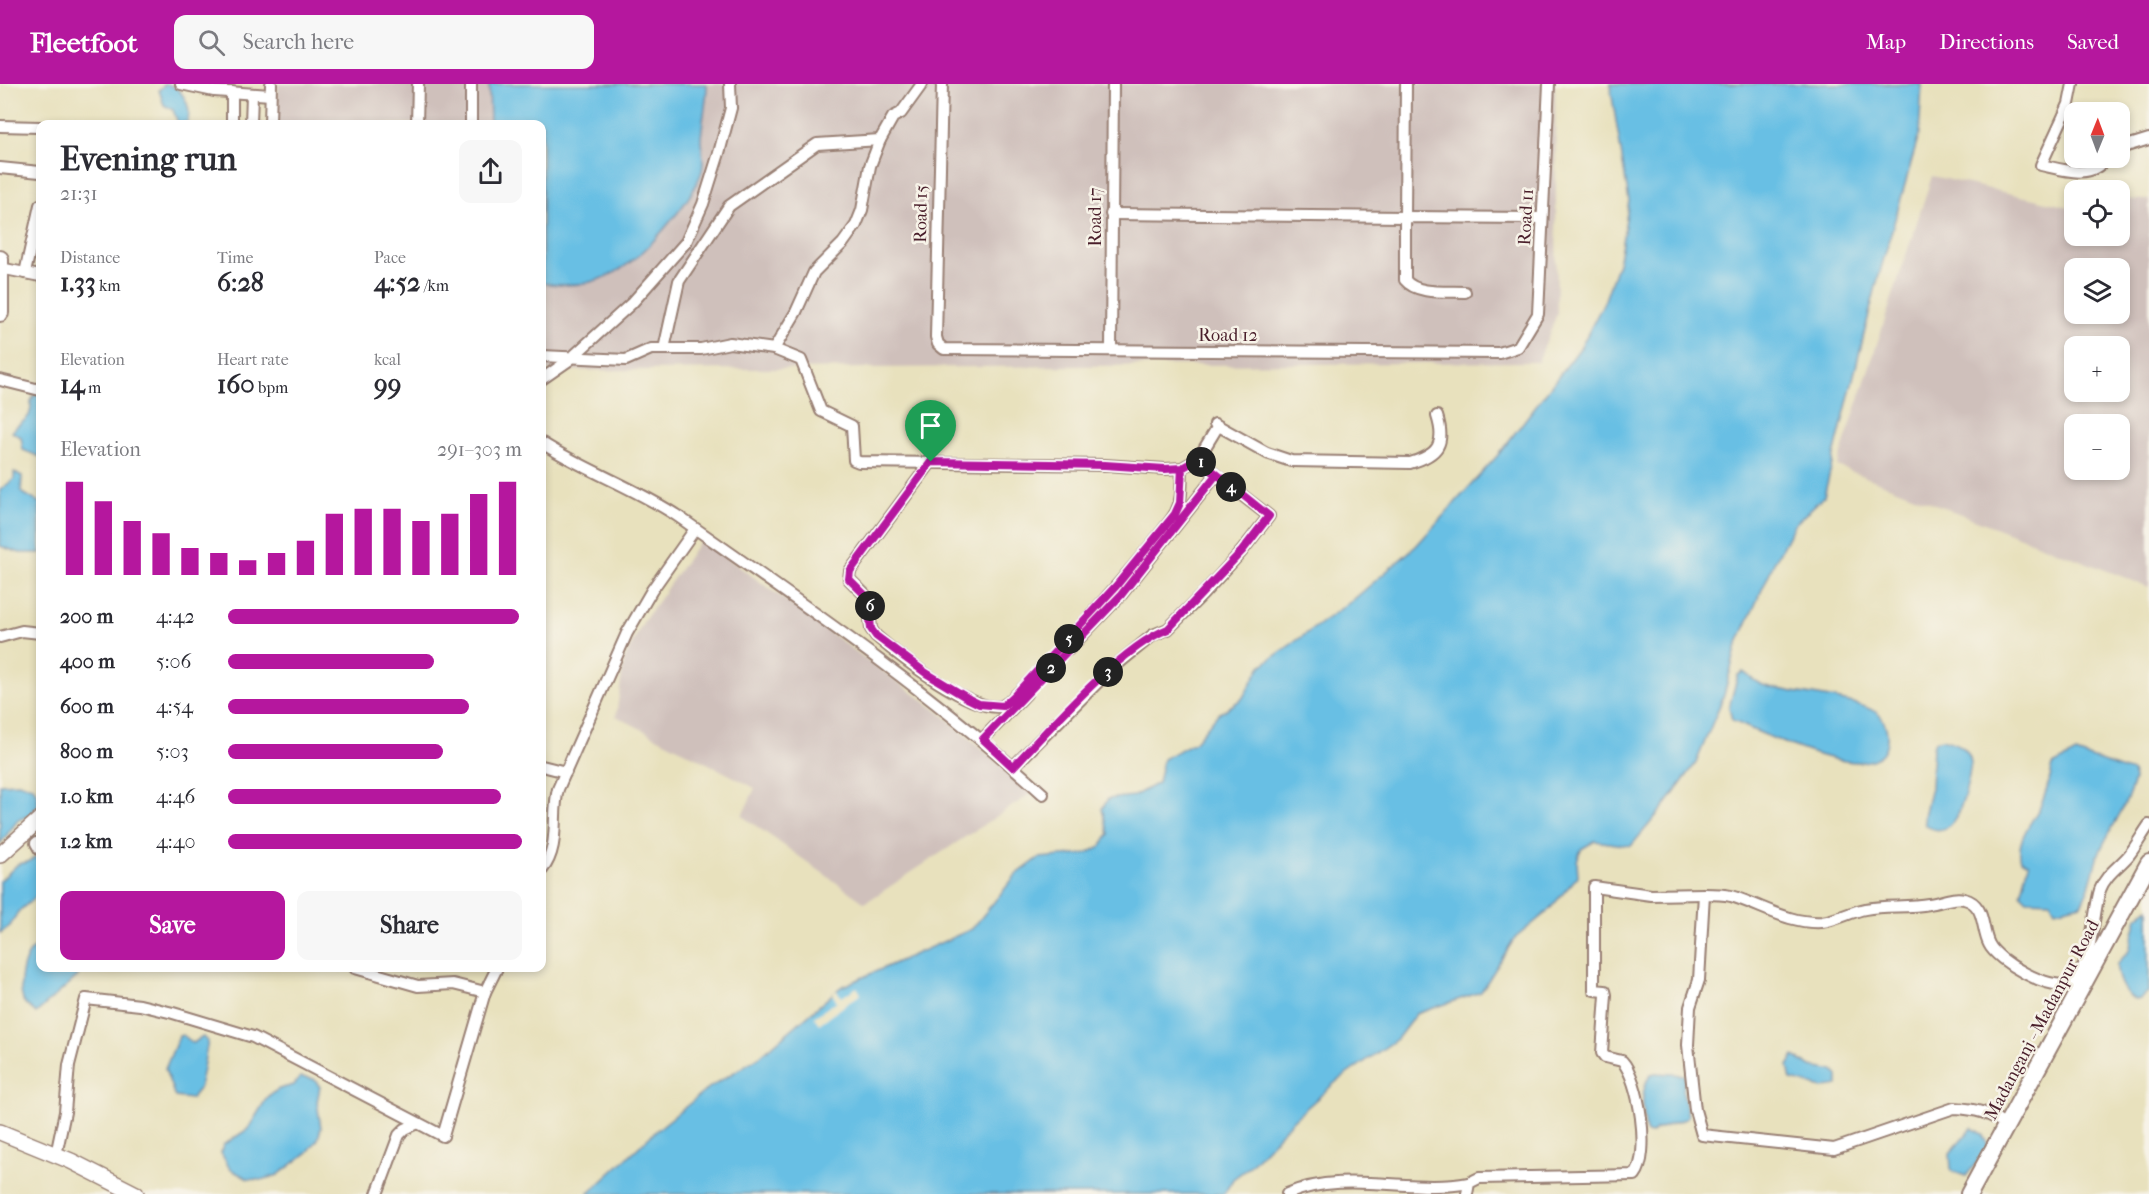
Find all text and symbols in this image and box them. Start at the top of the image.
search box [174,15,594,69]
text: Fleetfoot [30,26,138,59]
icon: search [195,26,228,59]
text: Search here [243,29,354,55]
text: Map [1866,30,1906,54]
text: Directions [1939,30,2034,54]
text: Saved [2067,30,2119,54]
north arrow [2064,102,2130,168]
map controls [2064,102,2130,480]
text: Evening run [60,140,237,179]
button: share [459,140,522,203]
button: locate [2064,180,2130,246]
text: 21:31 [60,182,98,205]
street label: Road 15 [910,185,932,243]
street label: Road 17 [1085,187,1106,247]
street label: Road 11 [1514,188,1538,246]
text: Distance [60,248,120,267]
text: Time [217,248,253,267]
text: Pace [374,248,406,267]
button: layers [2064,258,2130,324]
text: 1.33 [60,267,96,298]
text: 6:28 [217,267,264,298]
text: 4:52 [374,267,420,298]
text: km [96,276,121,295]
text: /km [420,276,449,295]
street label: Road 12 [1198,325,1258,346]
button: + [2064,336,2130,402]
text: Elevation [60,350,125,369]
text: Heart rate [217,350,289,369]
text: kcal [374,350,401,369]
text: 14 [60,369,85,400]
text: 160 [217,369,255,400]
text: 99 [374,369,401,400]
text: m [85,378,101,397]
text: bpm [255,378,288,397]
pin [905,400,956,462]
icon: arrive [914,409,947,442]
button: − [2064,414,2130,480]
text: Elevation [60,438,141,461]
text: 291–303 m [437,438,522,461]
pin: 1 [1186,447,1216,477]
text: 1 [1198,452,1204,471]
pin: 4 [1216,472,1246,502]
text: 4 [1226,477,1236,496]
pin: 6 [855,591,885,621]
text: 6 [866,596,874,615]
text: 200 m [60,605,113,628]
text: 4:42 [156,605,195,628]
pin: 5 [1054,624,1084,654]
text: 5 [1066,629,1072,648]
text: 400 m [60,650,115,673]
text: 5:06 [156,650,191,673]
pin: 2 [1036,653,1066,683]
pin: 3 [1093,657,1123,687]
text: 2 [1047,658,1055,677]
text: 3 [1105,662,1111,681]
text: 600 m [60,695,114,718]
text: 4:54 [156,695,193,718]
text: 800 m [60,740,113,763]
text: 5:03 [156,740,189,763]
text: 1.0 km [60,785,113,808]
text: 4:46 [156,785,195,808]
text: 1.2 km [60,830,113,853]
text: 4:40 [156,830,196,853]
button: Save [60,891,285,960]
button: Share [297,891,522,960]
street label: Madanganj - Madanpur Road [1980,916,2104,1124]

